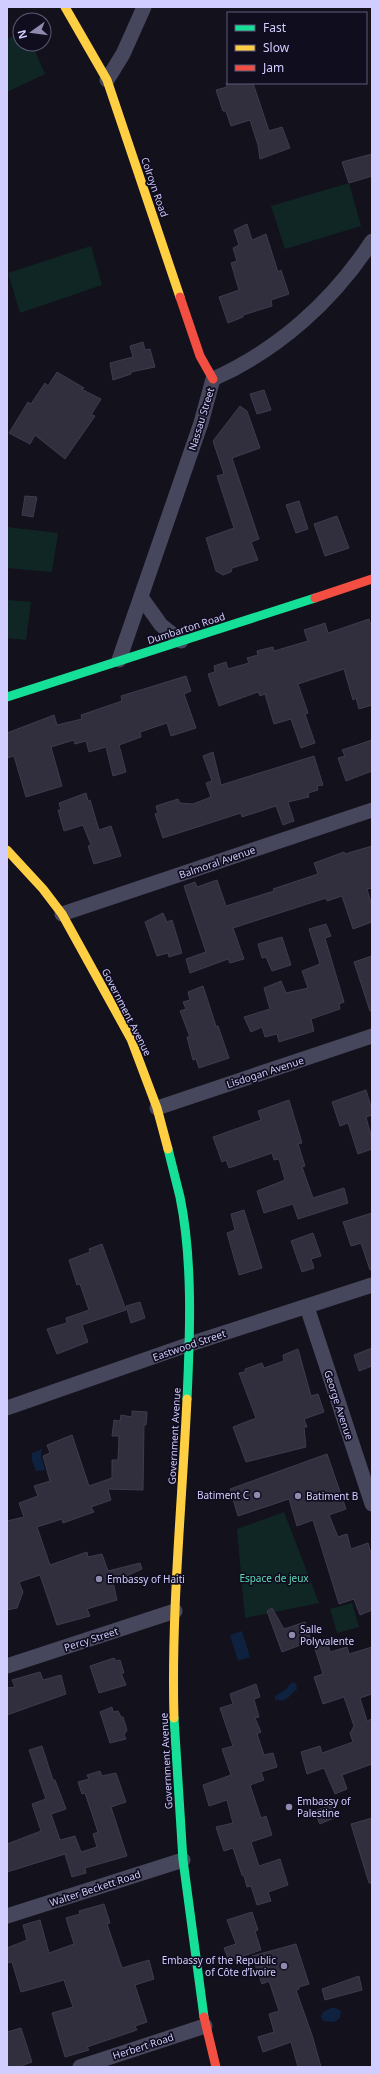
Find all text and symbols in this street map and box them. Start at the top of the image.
north arrow [12,12,52,52]
legend [227,12,367,84]
text: Fast [263,19,287,36]
text: N [13,28,30,41]
text: Slow [263,39,290,56]
text: Jam [262,59,284,76]
street label: Colroyn Road [138,155,172,219]
street label: Nassau Street [185,385,217,452]
street label: Dumbarton Road [145,609,227,647]
street label: Balmoral Avenue [177,842,257,882]
street label: Government Avenue [99,966,155,1059]
street label: Lisdogan Avenue [225,1053,306,1091]
street label: Eastwood Street [151,1326,228,1364]
street label: George Avenue [321,1368,357,1442]
street label: Government Avenue [164,1387,184,1485]
place label: Batiment C [197,1488,250,1502]
place label: Batiment B [306,1489,358,1503]
marker: Batiment C [252,1490,262,1500]
marker: Batiment B [293,1491,303,1501]
park label: Espace de jeux [239,1571,309,1585]
place label: Embassy of Haiti [107,1572,185,1586]
marker: Embassy of Haiti [94,1574,104,1584]
place label: Salle Polyvalente [300,1622,354,1648]
street label: Percy Street [62,1624,120,1654]
marker: Salle Polyvalente [287,1630,297,1640]
street label: Government Avenue [156,1712,176,1810]
place label: Embassy of Palestine [297,1794,351,1820]
marker: Embassy of Palestine [284,1802,294,1812]
street label: Walter Beckett Road [48,1867,142,1909]
place label: Embassy of the Republic of Côte d’Ivoire [162,1953,276,1979]
marker: Embassy of the Republic of Côte d’Ivoire [279,1961,289,1971]
street label: Herbert Road [111,2030,175,2062]

